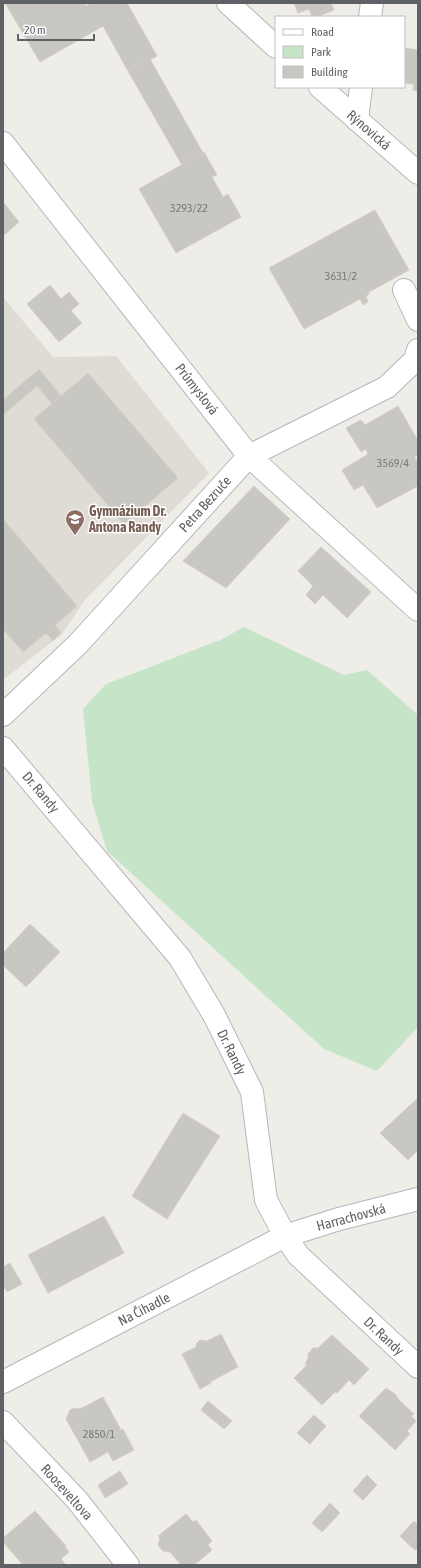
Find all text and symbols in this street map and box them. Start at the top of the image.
scale bar [18,16,94,42]
legend [275,16,405,88]
text: 20 m [24,23,46,37]
text: Road [311,25,334,39]
text: Park [311,45,332,59]
text: Building [311,65,349,79]
street label: Rýnovická [344,107,394,153]
house number: 3293/22 [170,201,208,215]
house number: 3631/2 [325,269,357,283]
street label: Průmyslová [172,360,222,418]
house number: 3569/4 [377,456,409,470]
street label: Petra Bezruče [176,473,234,535]
place label: Gymnázium Dr. Antona Randy [88,503,167,535]
school or university icon: Gymnázium Dr. Antona Randy [64,508,86,536]
street label: Dr. Randy [19,768,63,816]
street label: Dr. Randy [214,1027,250,1078]
street label: Harrachovská [315,1200,387,1234]
street label: Na Čihadle [115,1288,173,1329]
street label: Dr. Randy [361,1314,407,1359]
house number: 2850/1 [83,1427,115,1441]
street label: Rooseveltova [38,1461,96,1523]

